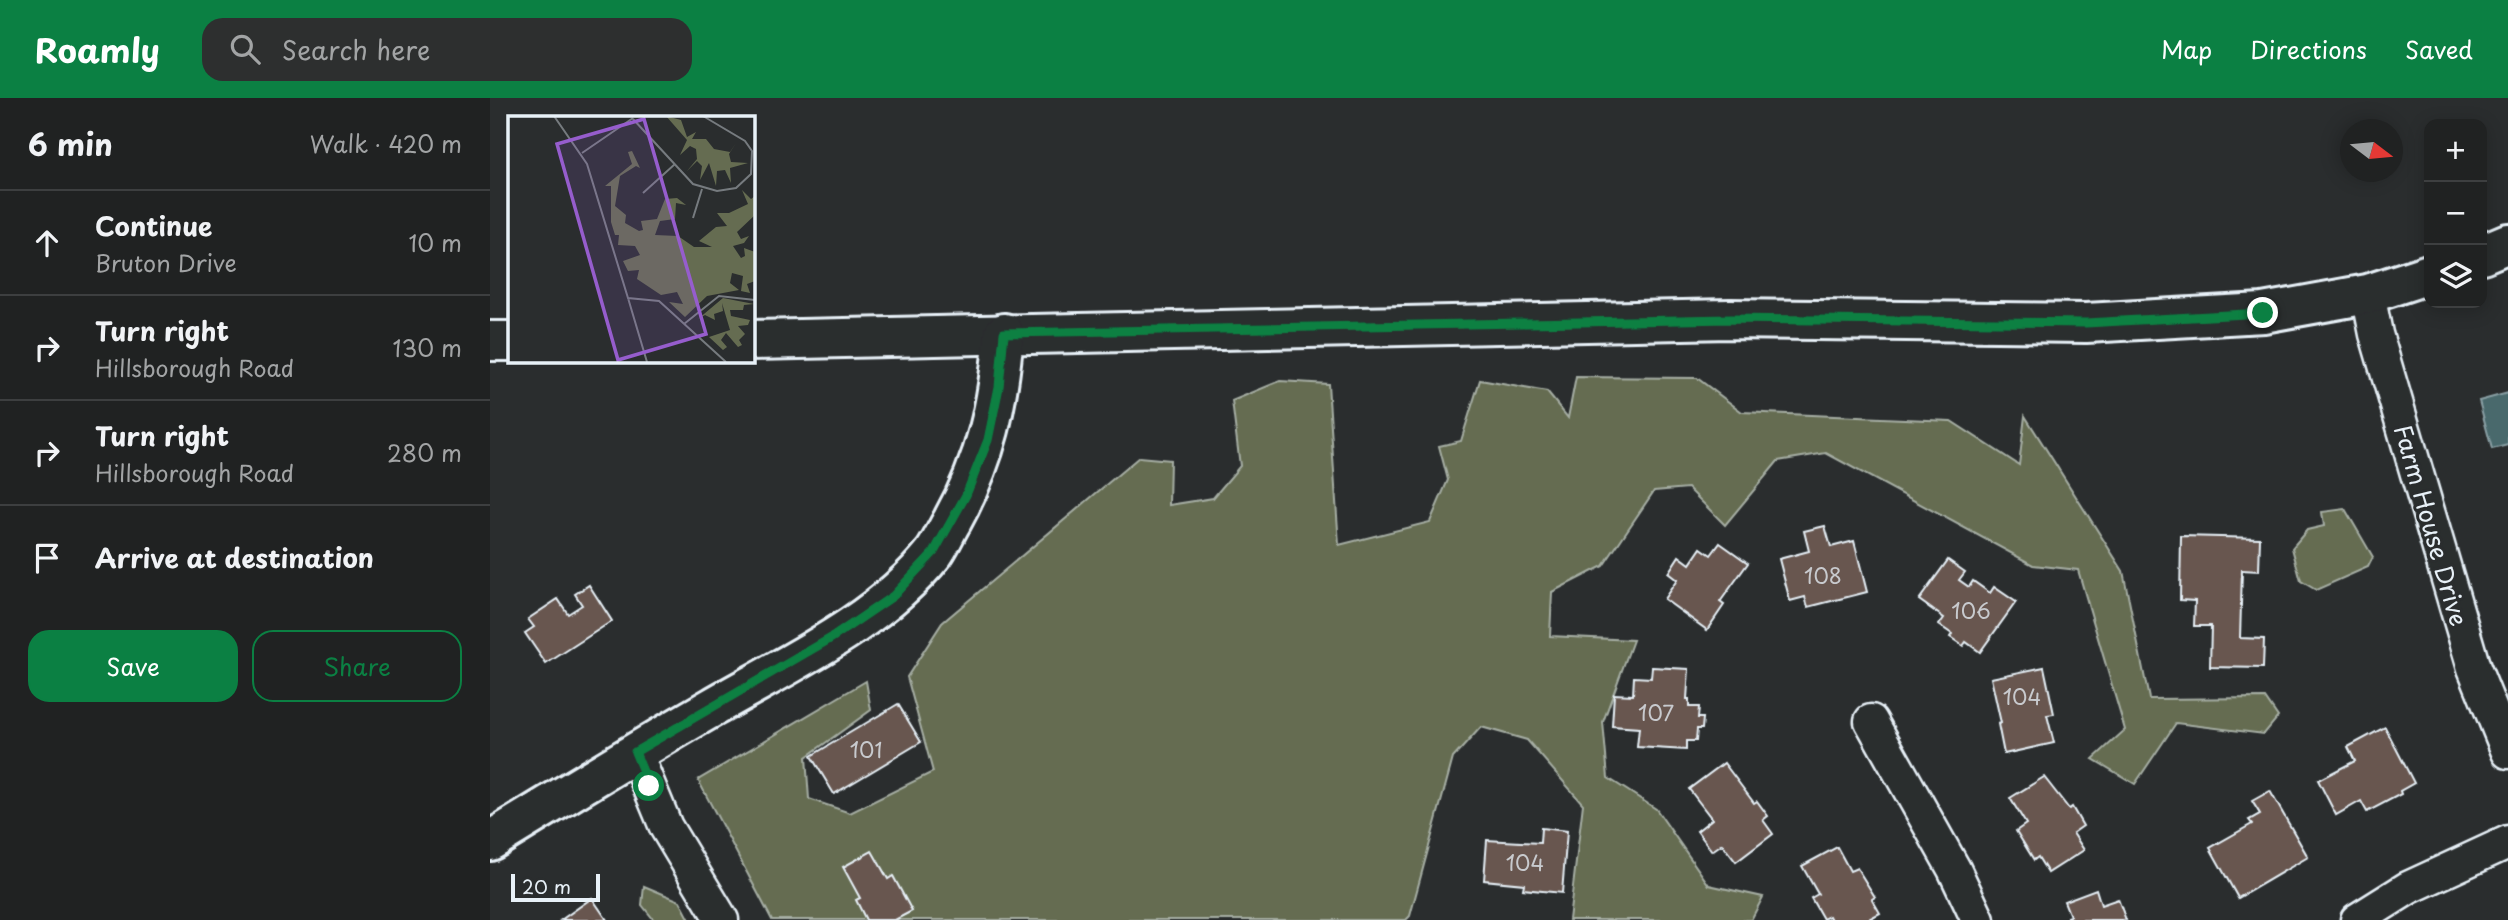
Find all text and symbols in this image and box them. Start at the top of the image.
search box [202,18,692,81]
text: Roamly [35,24,160,74]
icon: search [226,30,264,68]
text: Search here [282,30,430,69]
text: Map [2161,31,2212,67]
text: Directions [2250,31,2367,67]
text: Saved [2405,31,2473,67]
inset map [508,116,754,362]
north arrow [2340,119,2403,182]
map controls [2424,119,2487,308]
button: + [2424,119,2487,182]
text: 6 min [28,121,113,166]
text: Walk · 420 m [310,126,462,161]
button: − [2424,182,2487,245]
text: Continue [95,206,212,245]
icon: ahead [28,224,66,262]
text: 10 m [408,225,462,260]
text: Bruton Drive [95,245,237,280]
button: layers [2424,245,2487,308]
route end [2247,297,2278,328]
text: Turn right [95,311,229,350]
icon: right [28,329,66,367]
text: 130 m [392,330,462,365]
text: Hillsborough Road [95,350,294,385]
text: Turn right [95,416,229,455]
street label: Farm House Drive [2386,420,2478,630]
icon: right [28,434,66,472]
text: 280 m [387,435,462,470]
text: Hillsborough Road [95,455,294,490]
text: Arrive at destination [95,538,374,577]
icon: arrive [28,539,66,577]
house number: 108 [1804,559,1842,591]
house number: 106 [1951,594,1991,626]
button: Save [28,630,238,702]
button: Share [252,630,462,702]
house number: 104 [2003,680,2041,712]
house number: 107 [1638,696,1674,728]
house number: 101 [850,733,882,765]
route start [633,770,664,801]
house number: 104 [1506,846,1544,878]
scale bar [511,871,600,903]
text: 20 m [522,872,571,900]

